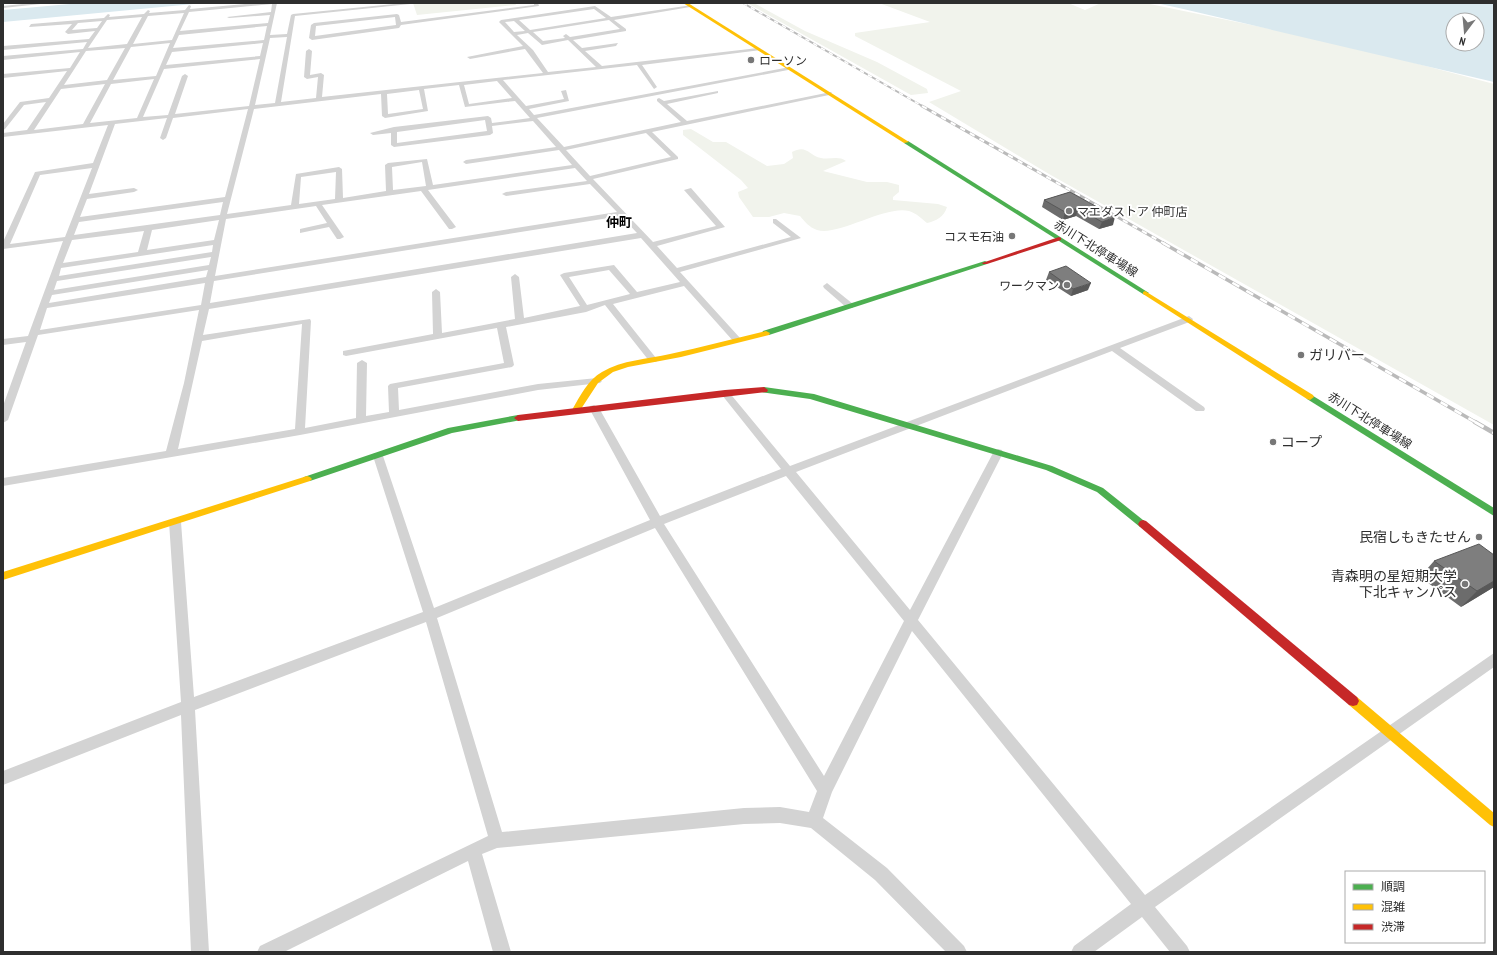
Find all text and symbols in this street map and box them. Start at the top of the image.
north arrow [1445,12,1485,52]
text: N [1457,34,1467,49]
place label: ローソン [759,53,807,68]
marker: ローソン [746,55,756,65]
place label: マエダストア 仲町店 [1077,204,1188,219]
marker: マエダストア 仲町店 [1064,206,1074,216]
district label: 仲町 [606,214,632,231]
street label: 赤川下北停車場線 [1051,216,1141,280]
place label: コスモ石油 [944,229,1004,244]
marker: コスモ石油 [1007,231,1017,241]
place label: ワークマン [999,278,1059,293]
marker: ワークマン [1062,280,1072,290]
place label: ガリバー [1309,346,1365,364]
marker: ガリバー [1296,350,1306,360]
street label: 赤川下北停車場線 [1325,388,1415,452]
place label: コープ [1281,433,1322,451]
marker: コープ [1268,437,1278,447]
place label: 民宿しもきたせん [1359,528,1471,546]
marker: 民宿しもきたせん [1474,532,1484,542]
place label: 青森明の星短期大学 下北キャンパス [1331,567,1457,601]
marker: 青森明の星短期大学 下北キャンパス [1460,579,1470,589]
legend [1345,871,1485,943]
text: 順調 [1381,879,1405,894]
text: 混雑 [1381,899,1405,914]
text: 渋滞 [1381,919,1405,934]

